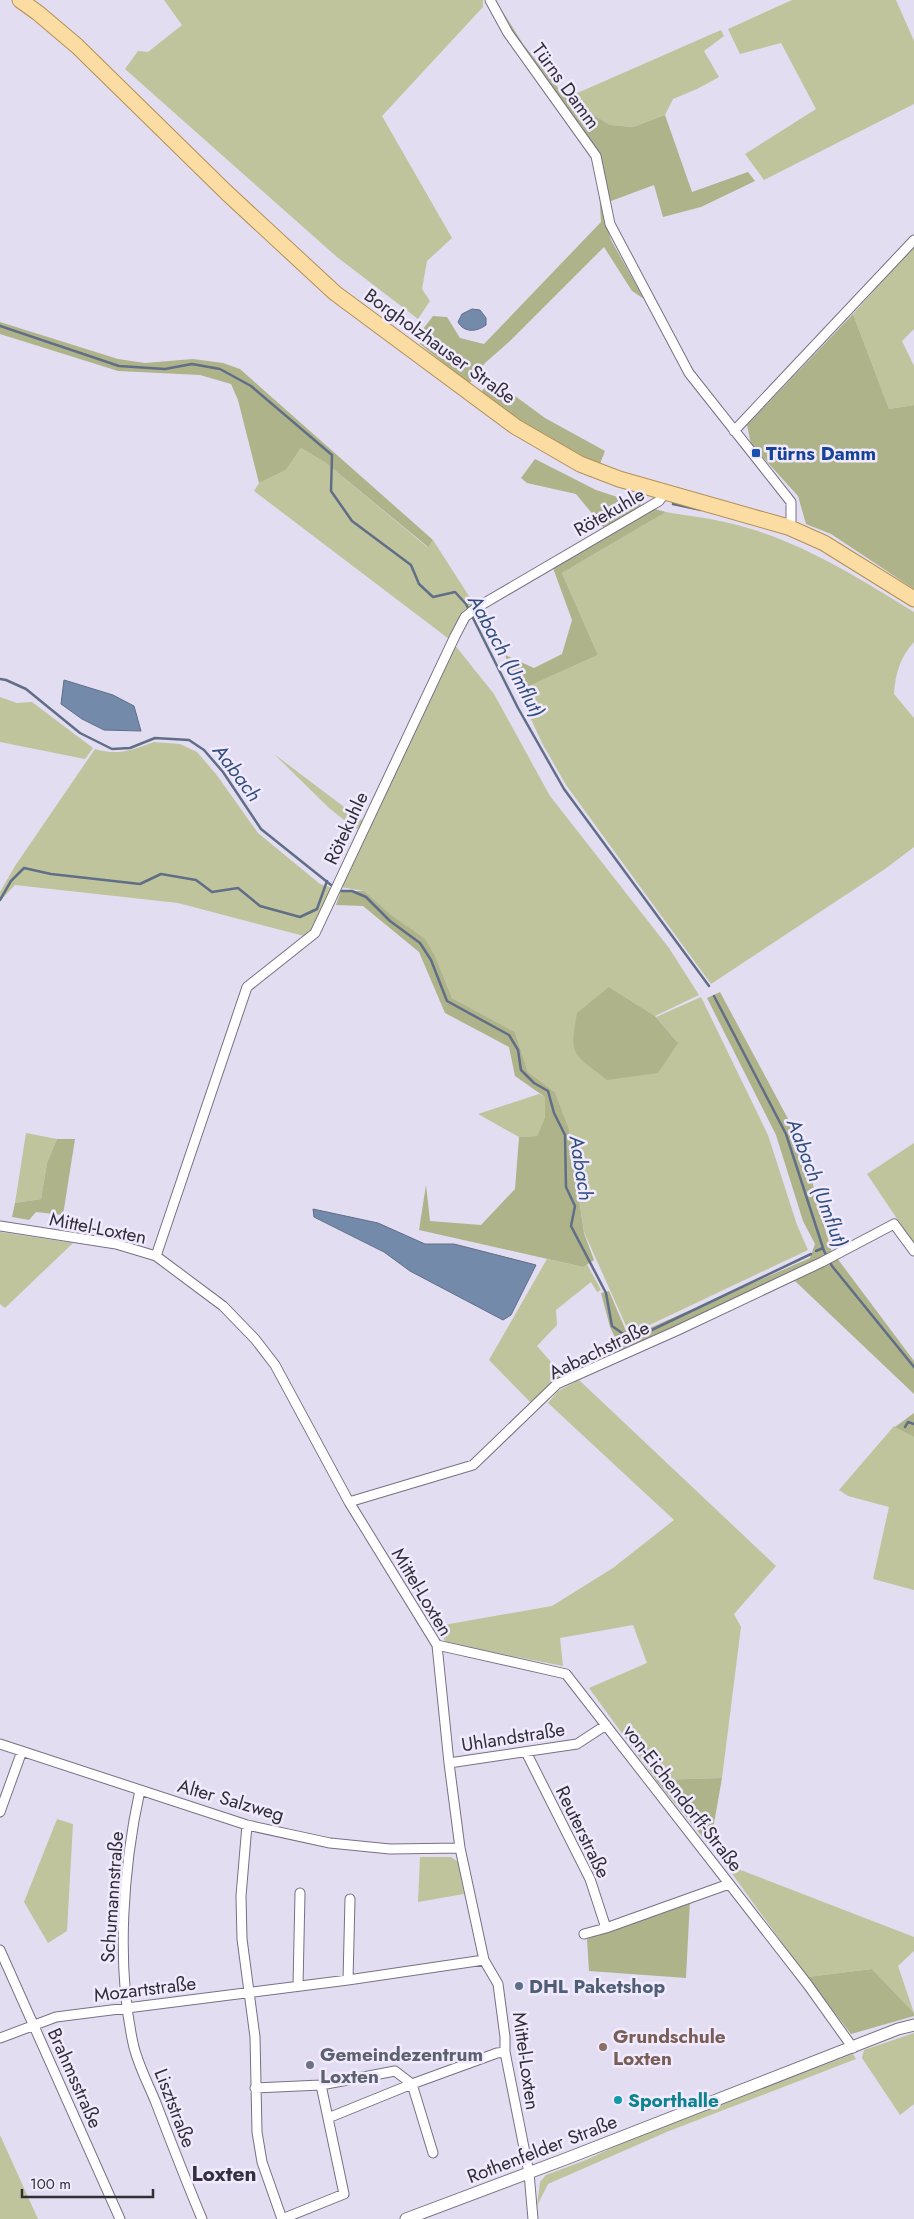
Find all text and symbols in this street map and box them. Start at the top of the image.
street label: Türns Damm [526,37,606,135]
street label: Borgholzhauser Straße [359,282,521,410]
place label: Türns Damm [766,440,876,467]
marker: Türns Damm [750,447,762,459]
street label: Rötekuhle [569,481,650,543]
water label: Aabach (Umflut) [460,589,552,722]
water label: Aabach [205,737,268,808]
street label: Rötekuhle [317,787,375,869]
water label: Aabach (Umflut) [779,1114,855,1252]
water label: Aabach [561,1132,600,1203]
street label: Mittel-Loxten [47,1205,149,1251]
street label: Aabachstraße [544,1314,654,1386]
street label: Mittel-Loxten [385,1543,459,1641]
street label: Uhlandstraße [459,1715,567,1759]
street label: von-Eichendorff-Straße [617,1719,749,1878]
street label: Alter Salzweg [175,1772,287,1828]
street label: Reuterstraße [549,1781,617,1883]
street label: Schumannstraße [94,1830,130,1964]
street label: Mozartstraße [92,1969,198,2009]
place label: DHL Paketshop [529,1973,665,2000]
marker: DHL Paketshop [513,1980,525,1992]
street label: Mittel-Loxten [506,2010,546,2112]
place label: Grundschule Loxten [613,2023,726,2072]
street label: Brahmsstraße [41,2024,109,2133]
place label: Gemeindezentrum Loxten [320,2041,483,2090]
marker: Grundschule Loxten [597,2041,609,2053]
marker: Gemeindezentrum Loxten [304,2059,316,2071]
street label: Lisztstraße [148,2064,203,2152]
place label: Sporthalle [628,2087,719,2114]
marker: Sporthalle [612,2094,624,2106]
street label: Rothenfelder Straße [463,2108,621,2190]
district label: Loxten [191,2159,257,2189]
scale bar [22,2166,154,2198]
text: 100 m [30,2173,71,2195]

